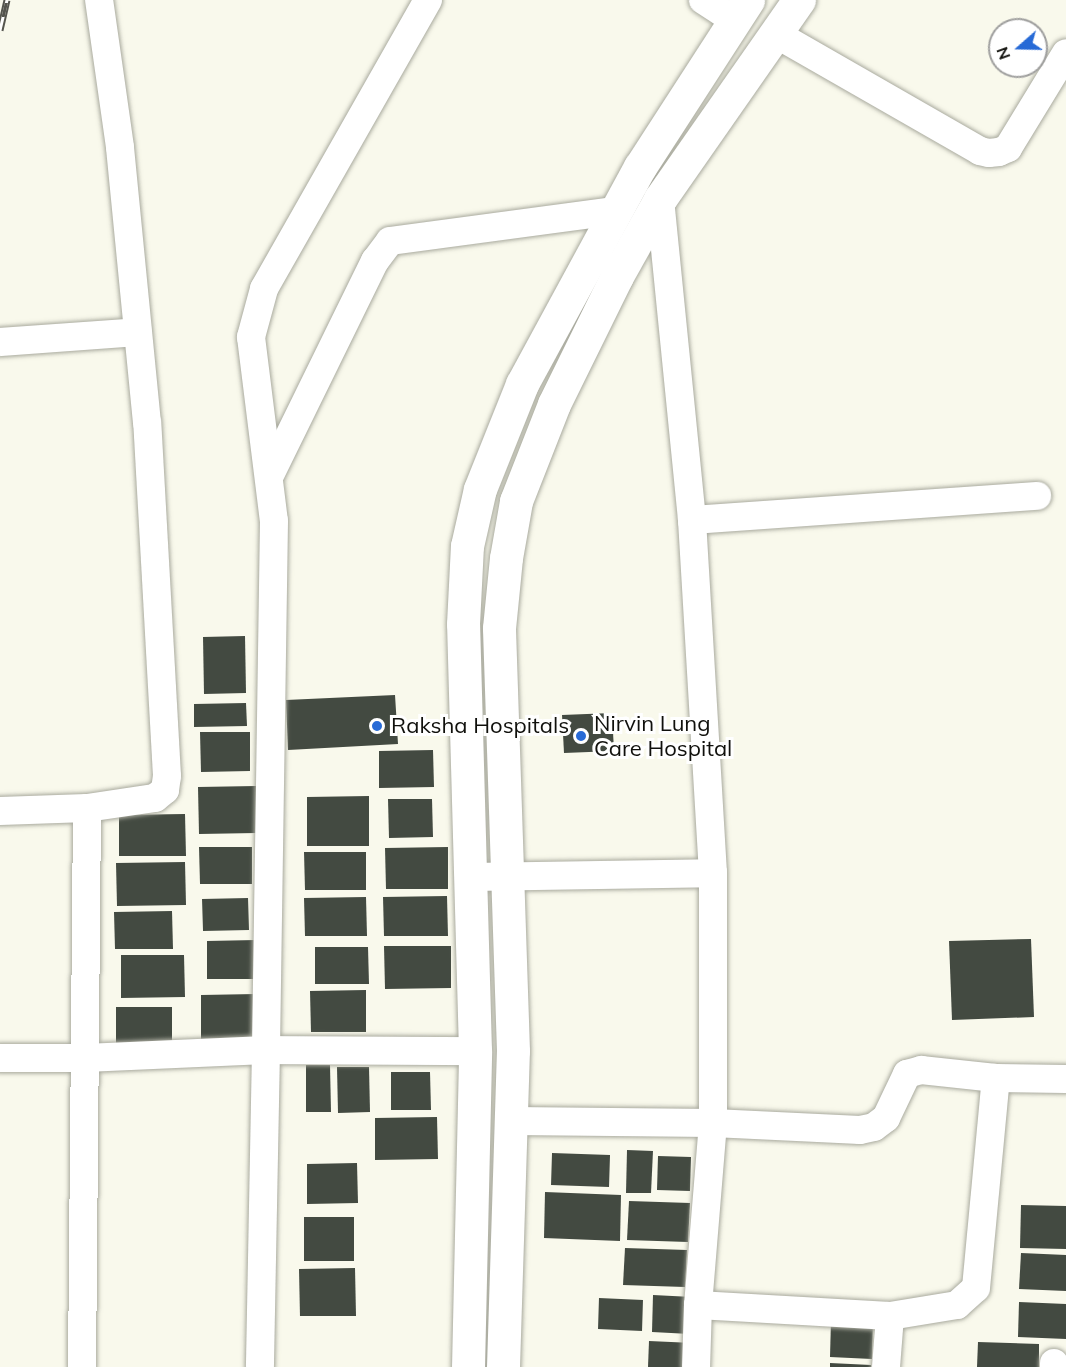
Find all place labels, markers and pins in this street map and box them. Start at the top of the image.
place label: Nirvin Lung Care Hospital [594,710,732,762]
place label: Raksha Hospitals [391,713,569,739]
marker: Raksha Hospitals [368,717,386,735]
marker: Nirvin Lung Care Hospital [572,727,590,745]

